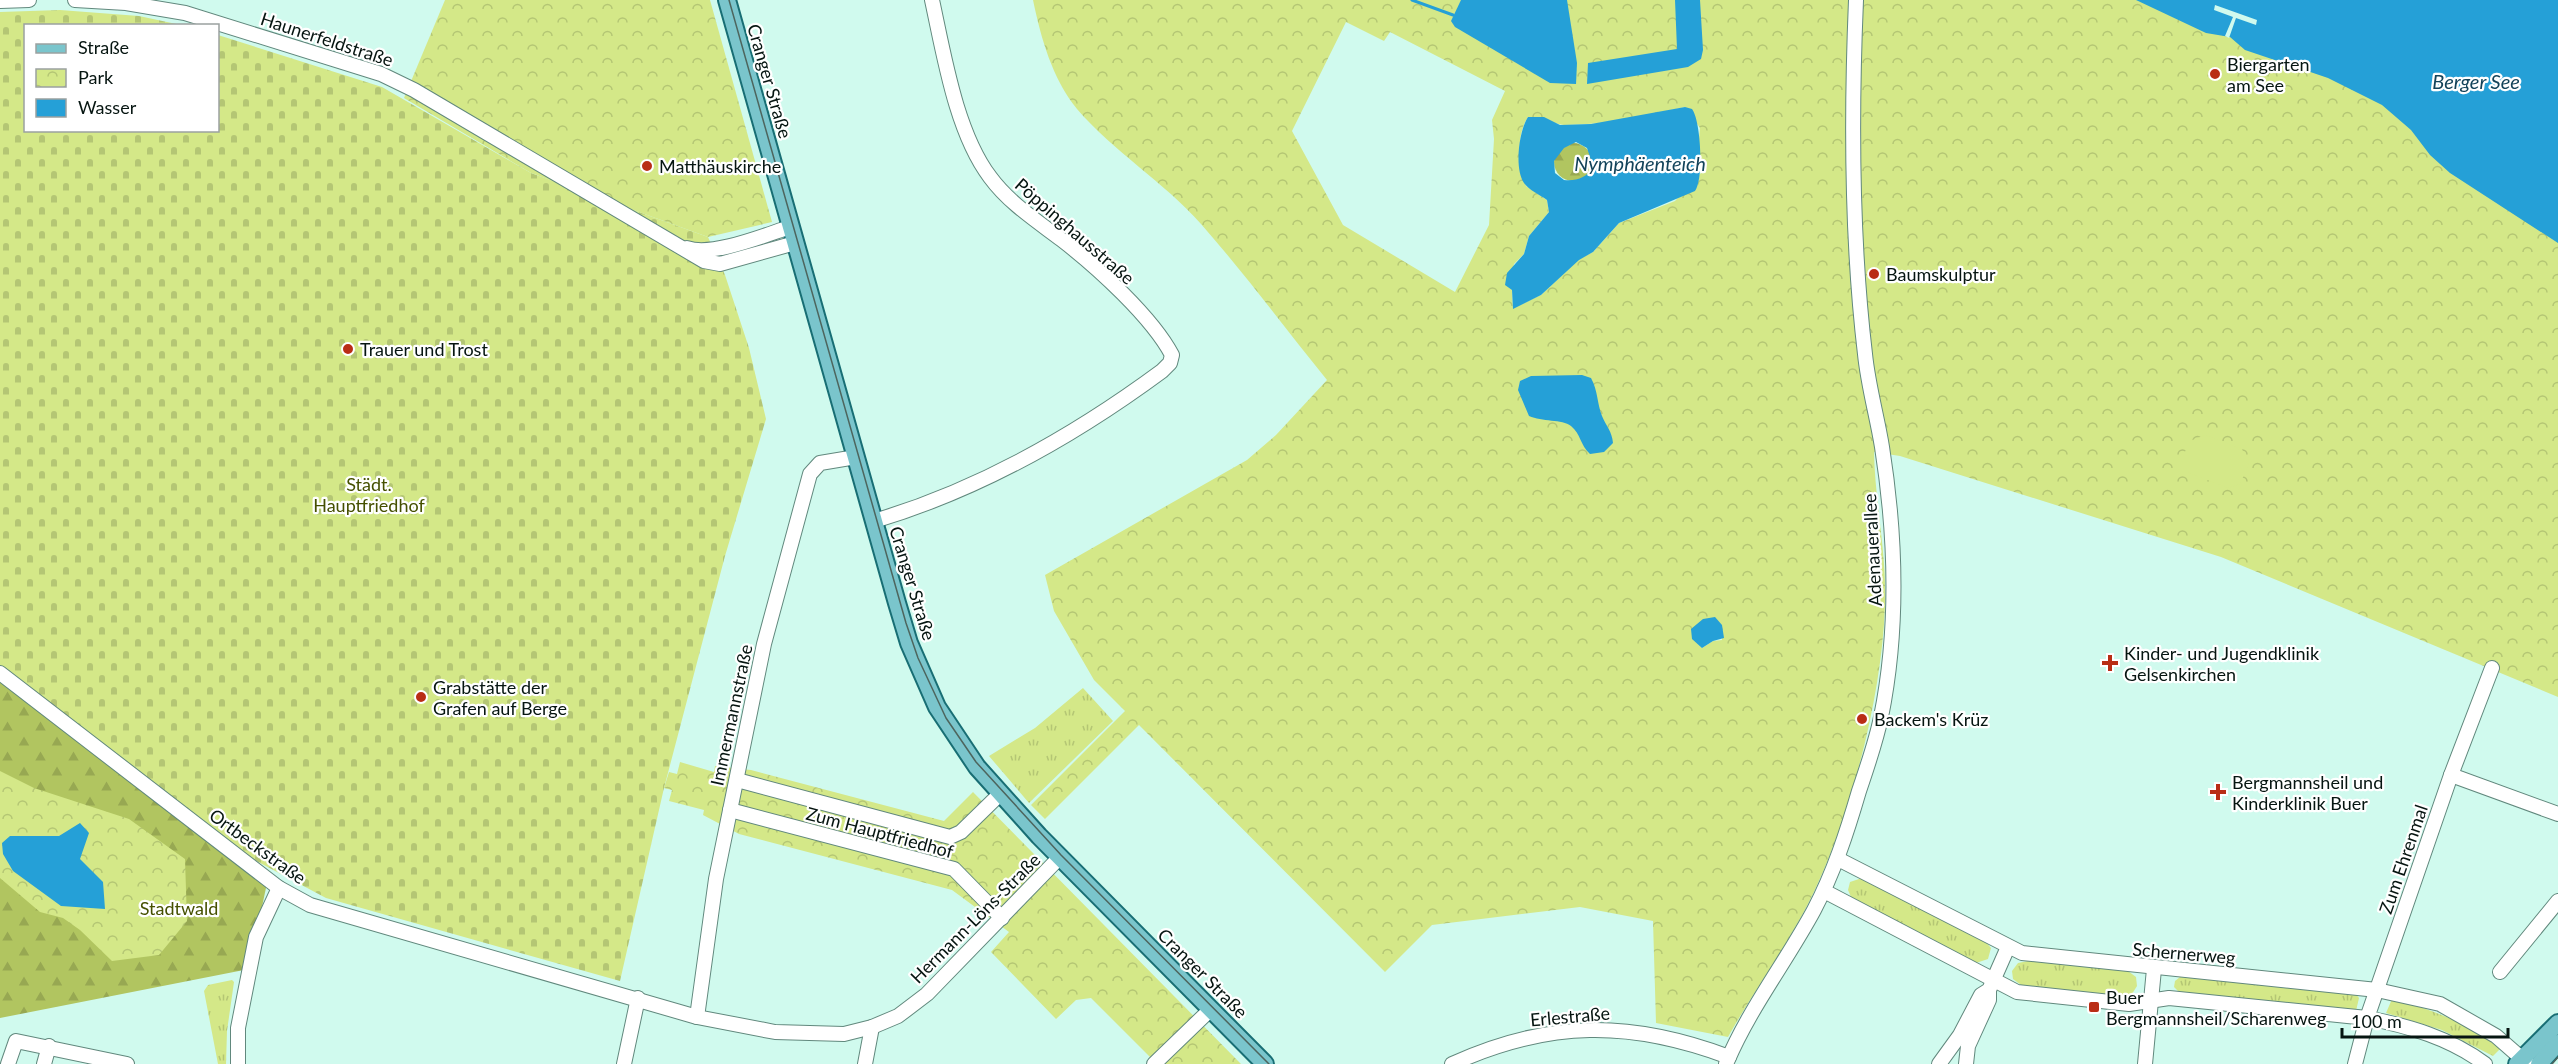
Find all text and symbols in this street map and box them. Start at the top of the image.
street label: Haunerfeldstraße [258,7,396,71]
street label: Cranger Straße [743,21,797,141]
legend [24,24,219,132]
text: Straße [78,36,129,58]
place label: Biergarten am See [2227,53,2309,96]
text: Park [78,66,114,88]
marker: Biergarten am See [2208,67,2222,81]
water label: Berger See [2432,69,2520,93]
text: Wasser [78,96,137,118]
water label: Nymphäenteich [1574,151,1706,175]
place label: Matthäuskirche [659,155,781,177]
marker: Matthäuskirche [640,159,654,173]
street label: Pöppinghausstraße [1011,173,1139,289]
place label: Baumskulptur [1886,263,1996,285]
marker: Baumskulptur [1867,267,1881,281]
place label: Trauer und Trost [360,338,488,360]
marker: Trauer und Trost [341,342,355,356]
park label: Städt. Hauptfriedhof [313,473,425,516]
street label: Adenauerallee [1858,493,1886,607]
street label: Cranger Straße [885,523,941,643]
street label: Immermannstraße [705,642,757,788]
place label: Kinder- und Jugendklinik Gelsenkirchen [2124,642,2320,685]
marker: Kinder- und Jugendklinik Gelsenkirchen [2101,654,2119,672]
place label: Grabstätte der Grafen auf Berge [433,676,567,719]
marker: Grabstätte der Grafen auf Berge [414,690,428,704]
place label: Backem's Krüz [1874,708,1988,730]
marker: Backem's Krüz [1855,712,1869,726]
place label: Bergmannsheil und Kinderklinik Buer [2232,771,2383,814]
marker: Bergmannsheil und Kinderklinik Buer [2209,783,2227,801]
street label: Zum Hauptfriedhof [804,802,957,862]
street label: Zum Ehrenmal [2374,802,2432,916]
street label: Ortbeckstraße [205,804,311,888]
street label: Hermann-Löns-Straße [906,849,1044,987]
park label: Stadtwald [140,897,218,919]
street label: Cranger Straße [1154,924,1252,1022]
street label: Schernerweg [2132,938,2236,968]
place label: Buer Bergmannsheil/Scharenweg [2106,986,2326,1029]
marker: Buer Bergmannsheil/Scharenweg [2087,1000,2101,1014]
scale bar [2342,1001,2508,1039]
street label: Erlestraße [1529,1002,1611,1030]
text: 100 m [2351,1010,2402,1032]

